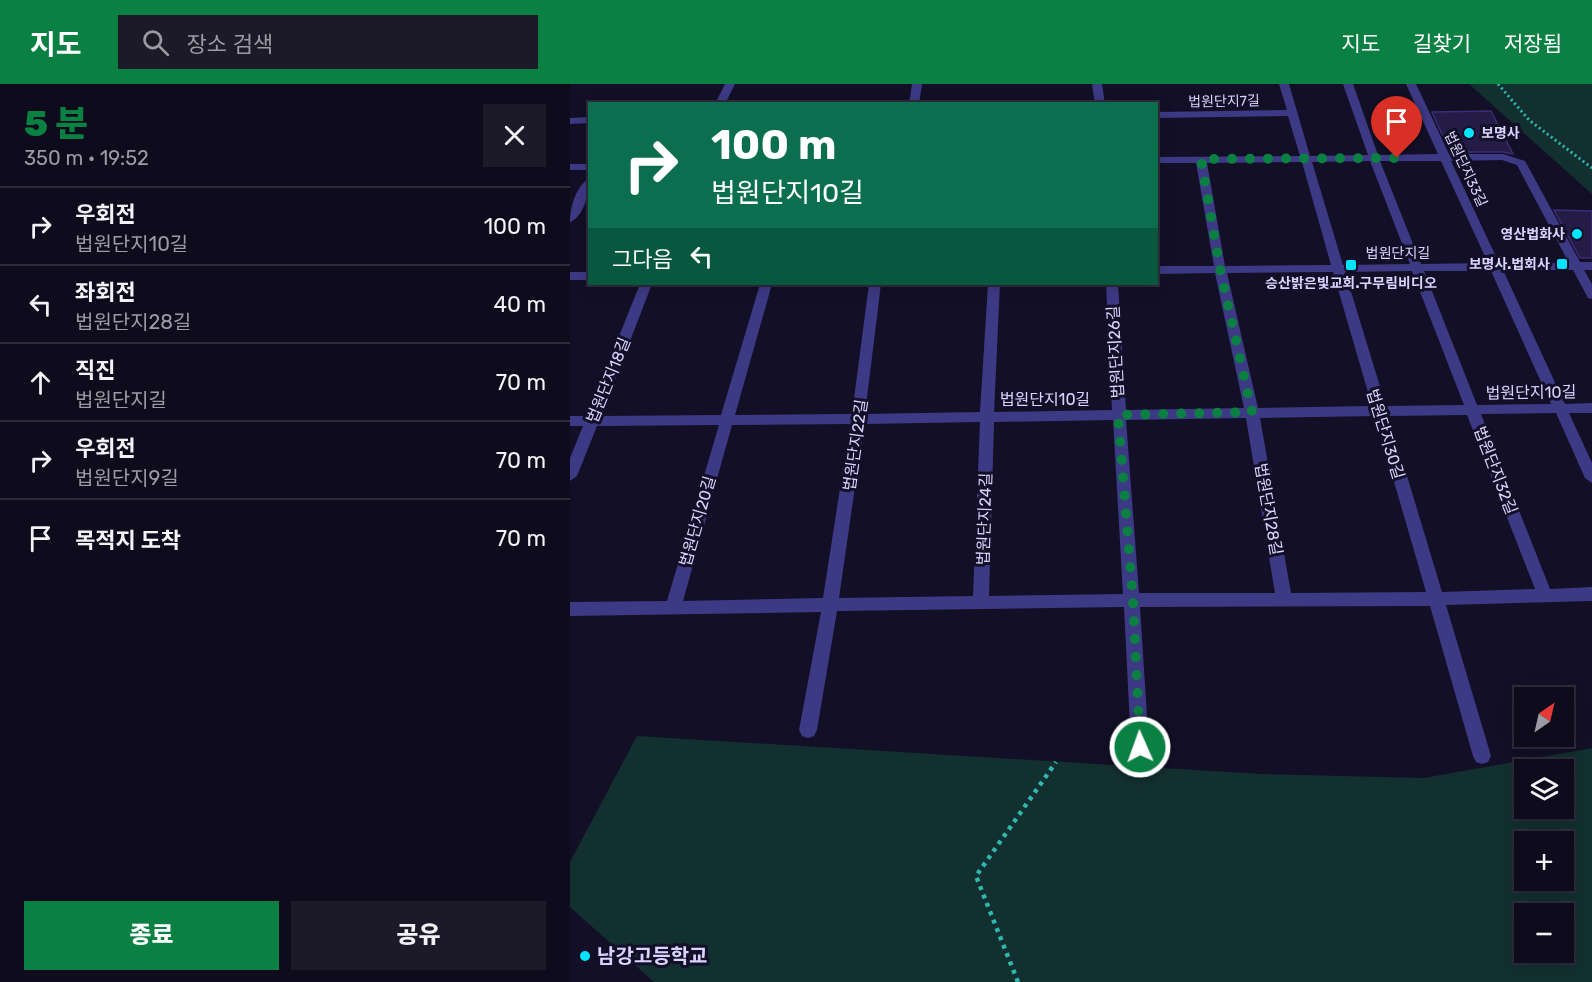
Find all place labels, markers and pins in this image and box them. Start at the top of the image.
pin [1371,96,1422,158]
place label: 보명사 [1481,125,1520,142]
marker: 보명사 [1462,126,1476,140]
place label: 영산법화사 [1501,226,1565,243]
marker: 영산법화사 [1570,227,1584,241]
place label: 보명사.법회사 [1469,256,1550,273]
marker: 보명사.법회사 [1555,257,1569,271]
marker: 승산밝은빛교회.구무림비디오 [1344,258,1358,272]
place label: 승산밝은빛교회.구무림비디오 [1265,275,1437,292]
place label: 남강고등학교 [597,944,707,968]
marker: 남강고등학교 [578,949,592,963]

